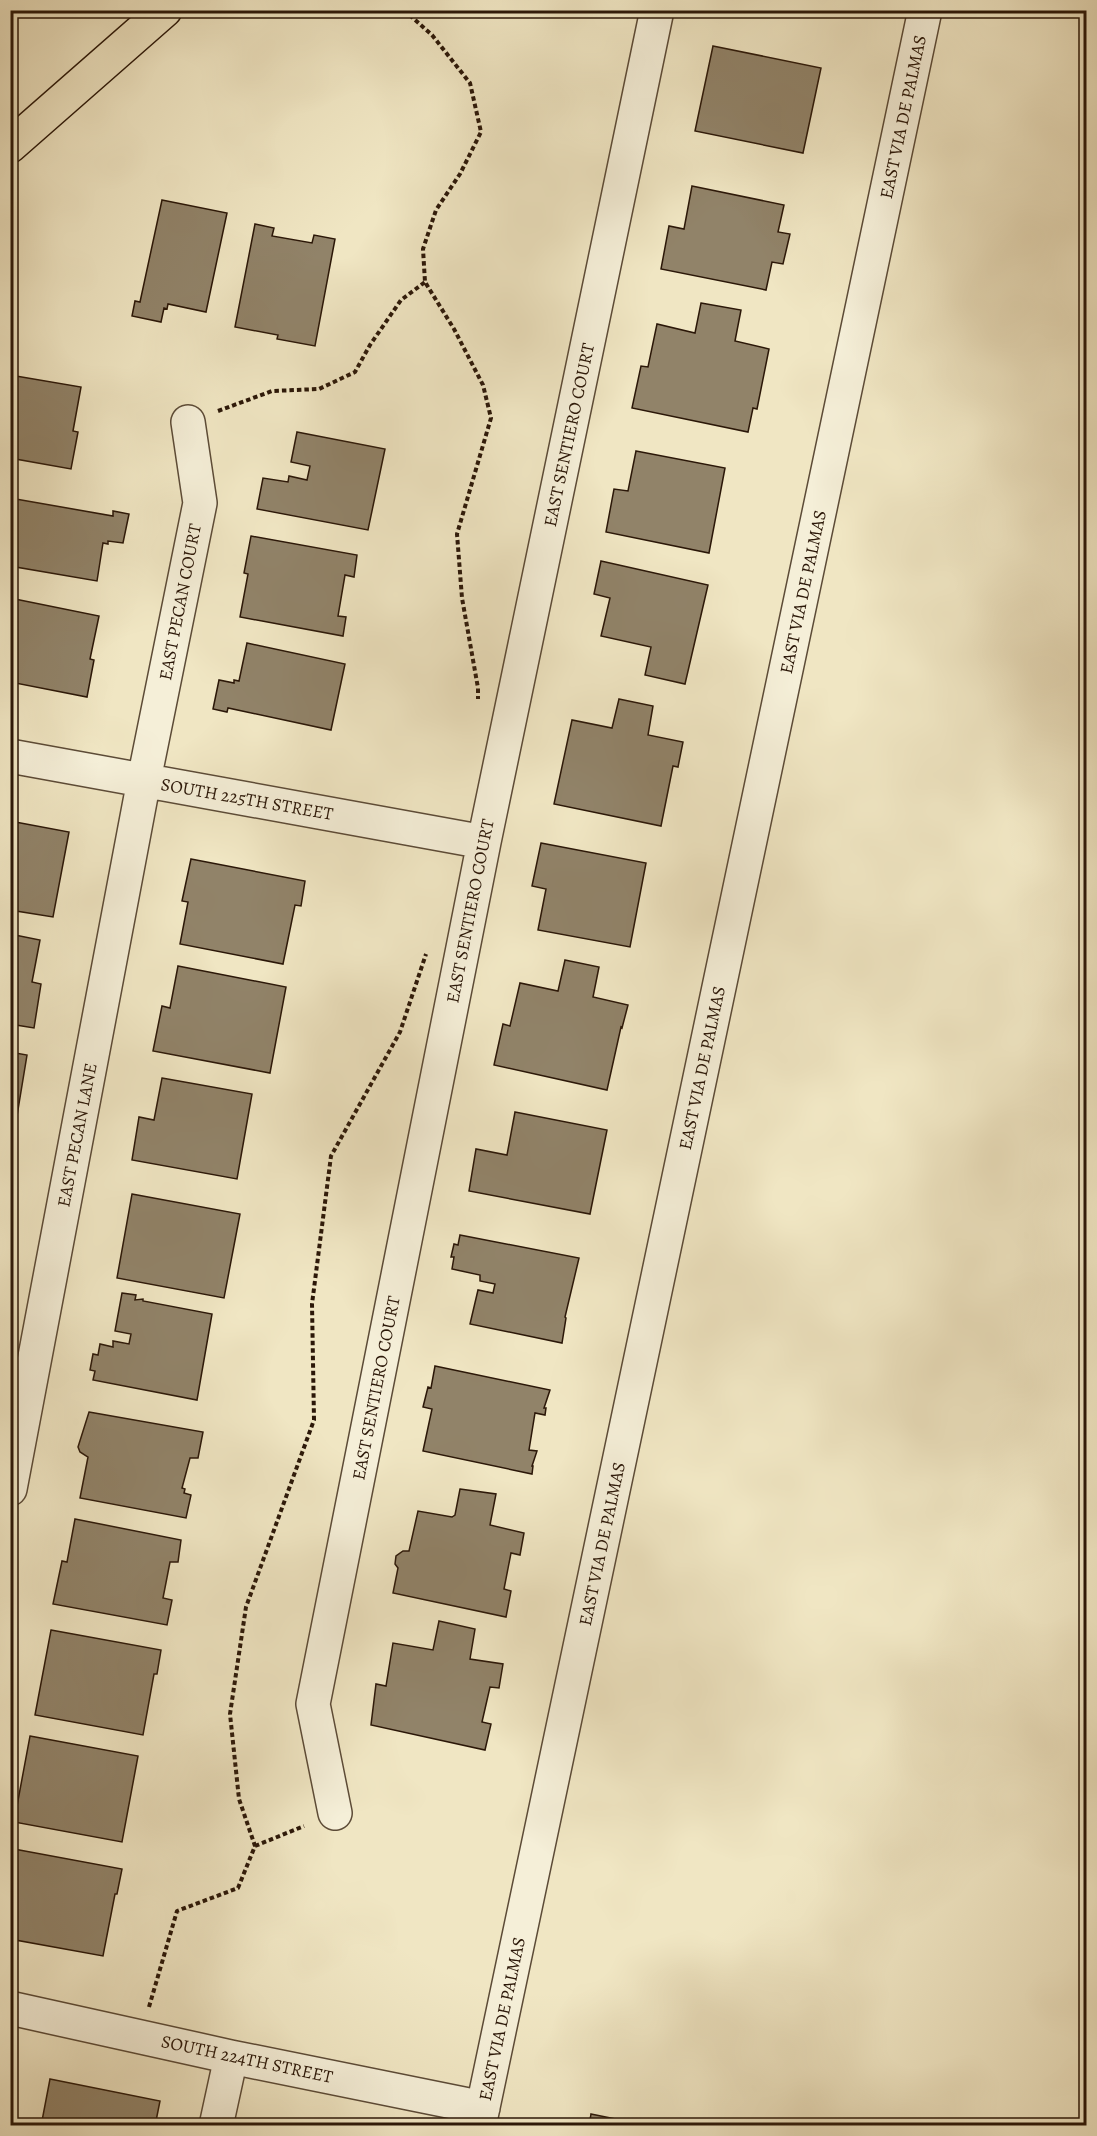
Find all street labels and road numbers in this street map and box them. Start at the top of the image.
street label: EAST VIA DE PALMAS [874,33,932,201]
street label: EAST SENTIERO COURT [538,341,600,529]
street label: EAST VIA DE PALMAS [774,508,832,676]
street label: EAST PECAN COURT [153,521,207,682]
street label: SOUTH 225TH STREET [159,772,335,826]
street label: EAST SENTIERO COURT [440,817,500,1005]
street label: EAST VIA DE PALMAS [673,984,731,1152]
street label: EAST PECAN LANE [51,1061,103,1209]
street label: EAST SENTIERO COURT [346,1294,406,1482]
street label: EAST VIA DE PALMAS [573,1460,631,1628]
street label: EAST VIA DE PALMAS [473,1935,531,2103]
street label: SOUTH 224TH STREET [159,2029,335,2089]

